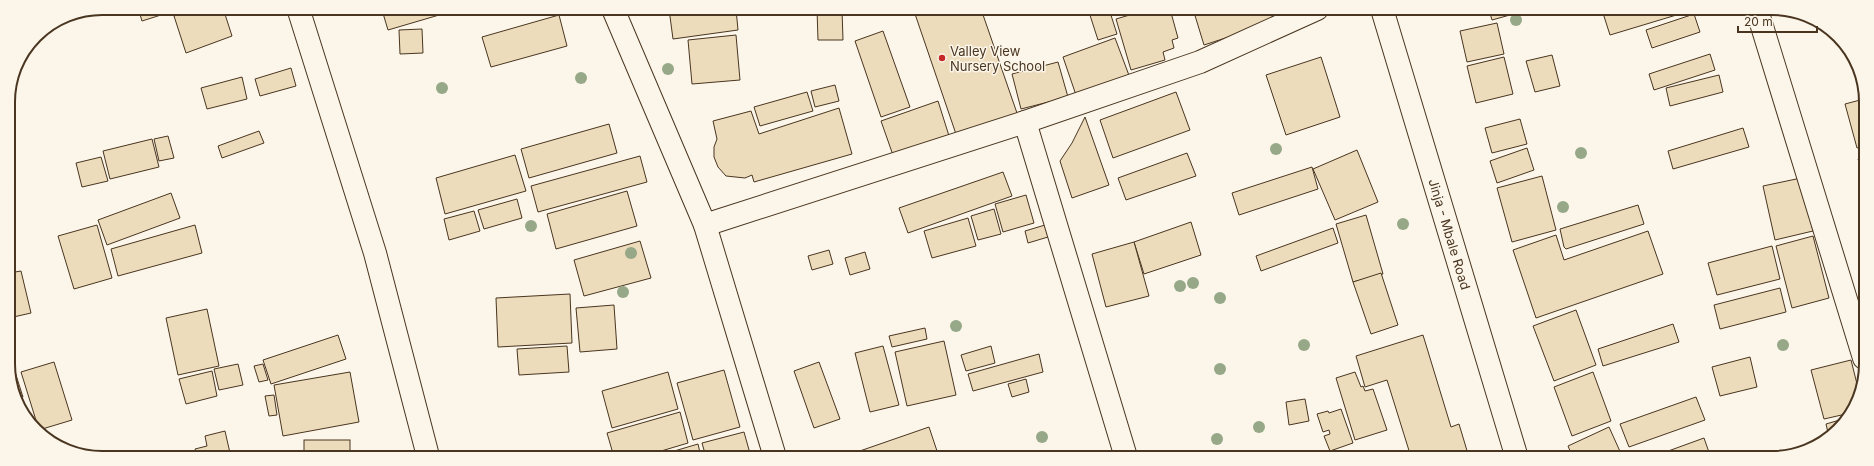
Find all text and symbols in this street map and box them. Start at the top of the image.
scale bar [1738,8,1817,34]
text: 20 m [1744,14,1773,29]
place label: Valley View Nursery School [950,43,1045,74]
marker: Valley View Nursery School [937,53,947,63]
street label: Jinja - Mbale Road [1425,177,1474,291]

